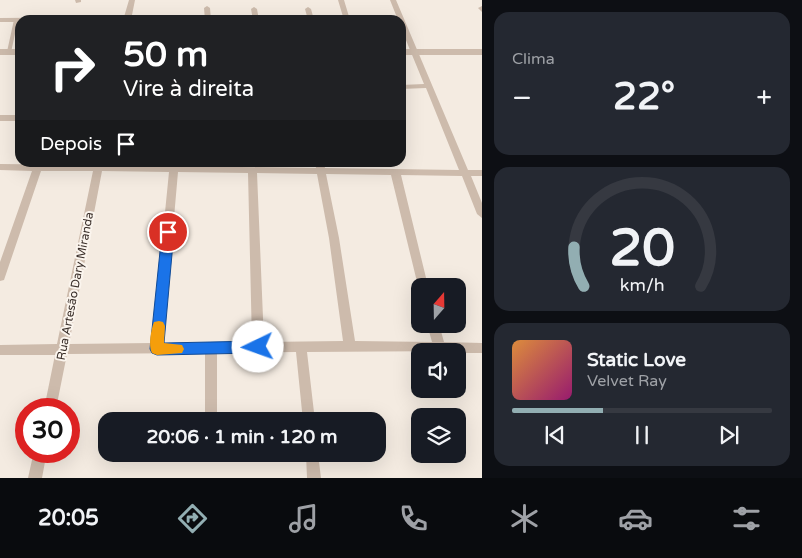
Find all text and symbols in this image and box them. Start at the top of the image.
text: 50 m [123,34,208,76]
icon: right [40,35,105,100]
text: Clima [512,49,555,69]
text: 22° [613,74,675,120]
text: Vire à direita [123,76,254,102]
text: − [512,81,532,115]
text: + [756,81,772,115]
icon: arrive [112,130,140,158]
text: Depois [40,133,102,155]
street label: Rua Artesão Dary Miranda [54,211,96,361]
pin [147,211,189,253]
text: 20 [609,217,675,280]
icon: arrive [154,218,182,246]
text: km/h [620,275,664,296]
north arrow [411,278,466,332]
map controls [411,278,466,463]
position arrow [231,320,283,372]
button: sound [411,343,466,398]
text: Static Love [587,349,686,371]
text: Velvet Ray [587,371,667,391]
speed limit sign: 30 [15,398,80,463]
button: layers [411,408,466,463]
icon: previous [541,421,569,449]
icon: pause [628,421,656,449]
icon: next [715,421,743,449]
text: 20:06 · 1 min · 120 m [146,426,338,448]
icon: directions [175,501,210,536]
icon: music [286,501,321,536]
icon: phone [396,501,431,536]
icon: climate [507,501,542,536]
icon: car [618,501,653,536]
icon: filters [729,501,764,536]
text: 20:05 [38,505,99,531]

